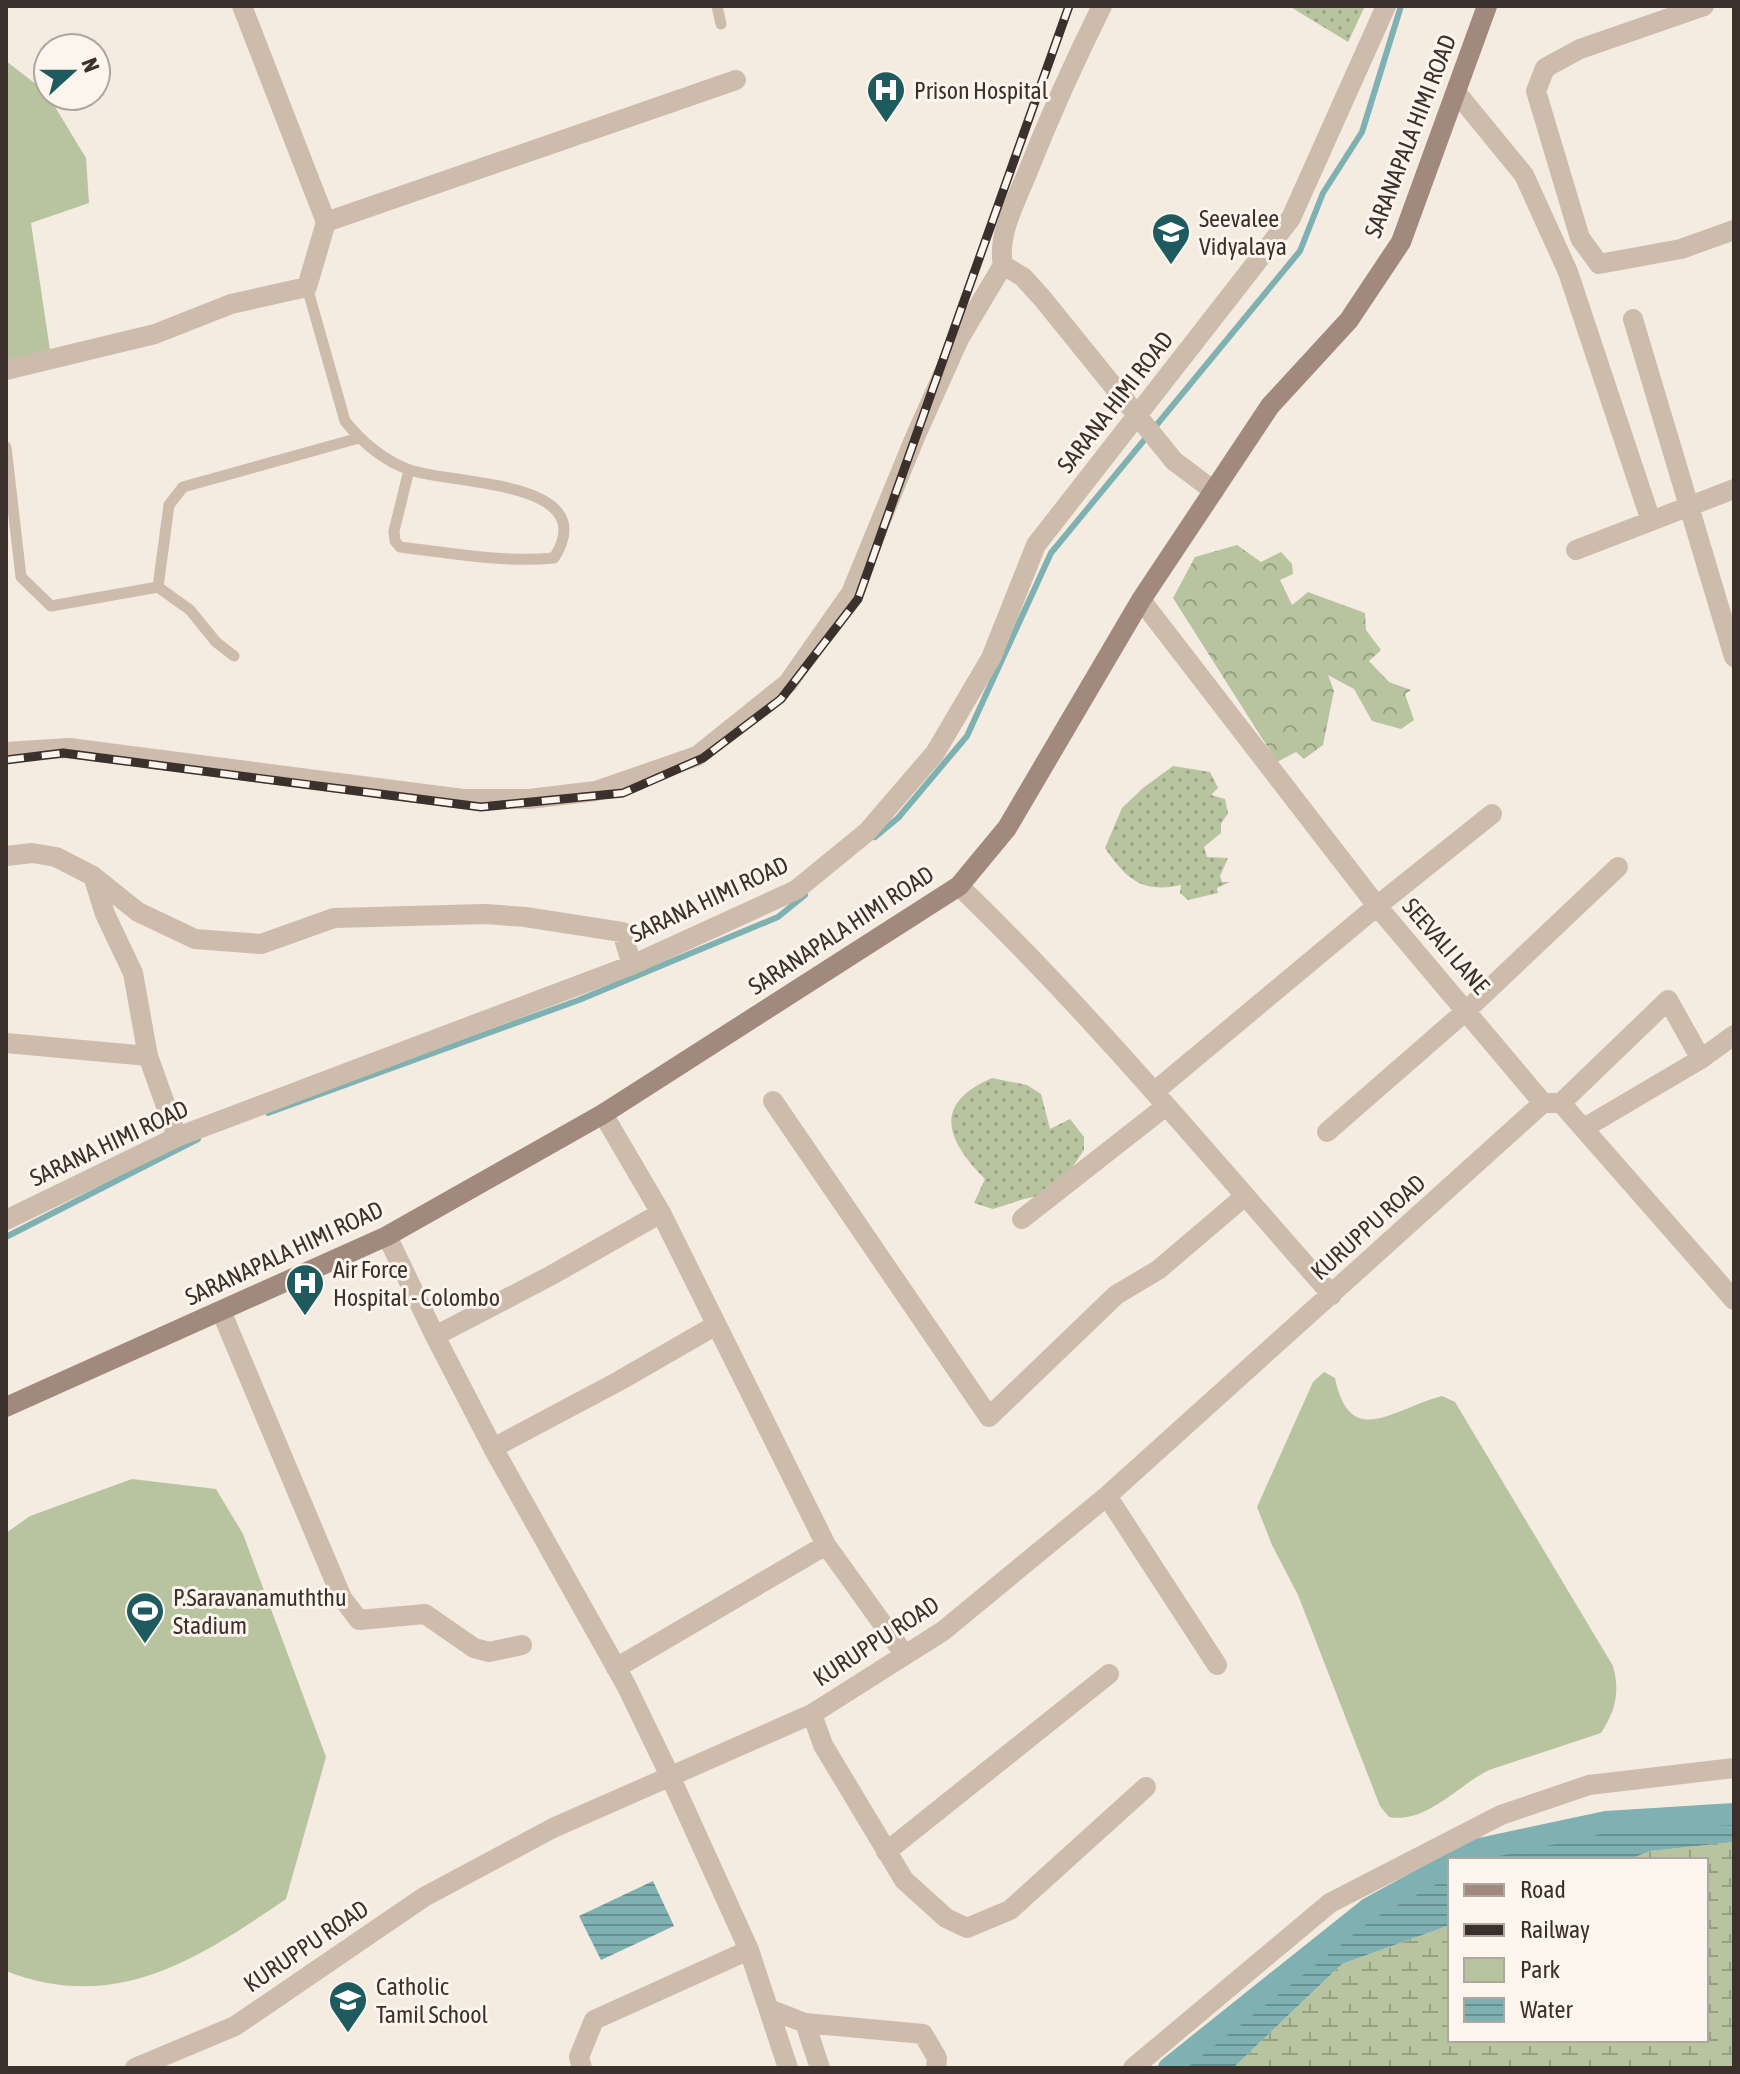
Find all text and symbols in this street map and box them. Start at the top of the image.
street label: SARANAPALA HIMI ROAD [1359,31,1461,241]
north arrow [32,32,112,112]
text: N [76,54,105,76]
hospital icon: Prison Hospital [865,69,907,124]
place label: Prison Hospital [914,77,1049,104]
place label: Seevalee Vidyalaya [1199,205,1287,260]
school or university icon: Seevalee Vidyalaya [1150,211,1192,266]
street label: SARANA HIMI ROAD [1052,326,1178,478]
street label: SARANA HIMI ROAD [626,851,792,947]
street label: SARANAPALA HIMI ROAD [744,860,938,1000]
street label: SEEVALI LANE [1397,893,1495,999]
street label: SARANA HIMI ROAD [26,1095,192,1191]
street label: KURUPPU ROAD [1305,1169,1431,1285]
street label: SARANAPALA HIMI ROAD [181,1195,387,1311]
place label: Air Force Hospital - Colombo [333,1256,500,1311]
hospital icon: Air Force Hospital - Colombo [284,1262,326,1317]
place label: P.Saravanamuththu Stadium [173,1584,347,1639]
sports icon: P.Saravanamuththu Stadium [124,1590,166,1645]
street label: KURUPPU ROAD [808,1590,944,1692]
legend [1448,1858,1708,2042]
text: Road [1520,1876,1566,1903]
street label: KURUPPU ROAD [239,1895,373,1997]
text: Railway [1520,1916,1590,1943]
text: Park [1520,1956,1561,1983]
place label: Catholic Tamil School [376,1973,489,2028]
school or university icon: Catholic Tamil School [327,1979,369,2034]
text: Water [1520,1996,1573,2023]

